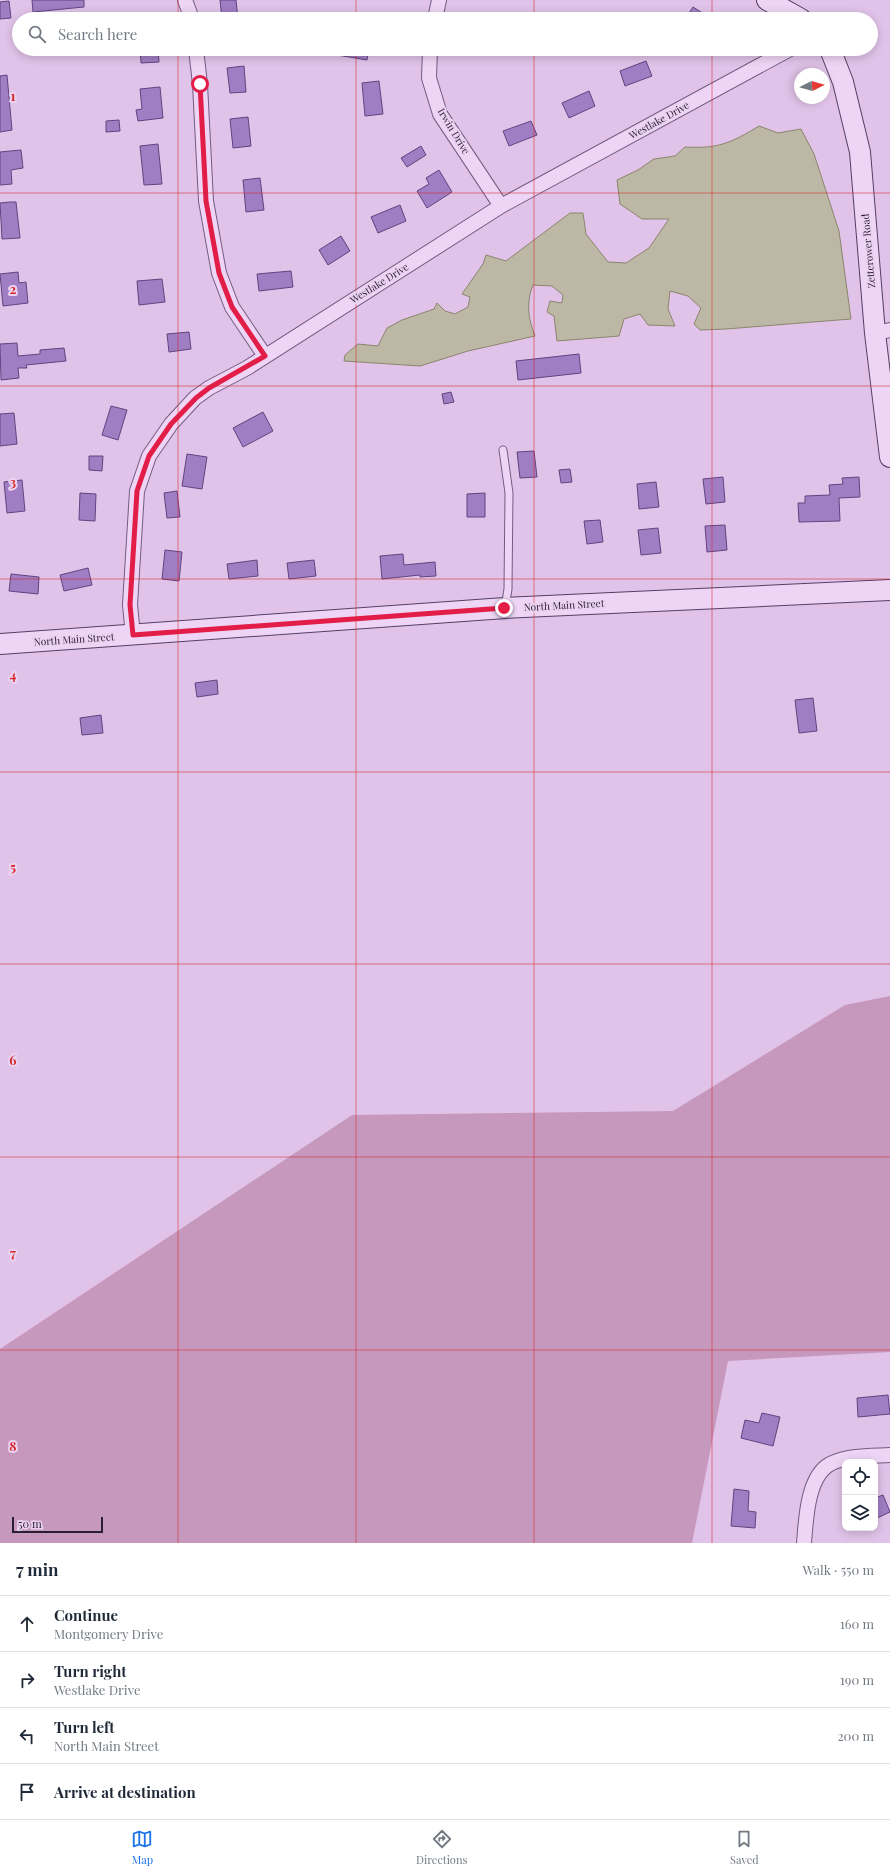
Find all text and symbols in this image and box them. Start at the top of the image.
search box [12,12,878,56]
icon: search [26,23,48,45]
text: Search here [58,24,137,44]
north arrow [794,68,830,104]
route start [191,75,209,93]
text: 1 [11,87,16,104]
street label: Westlake Drive [626,98,691,143]
street label: Irwin Drive [435,105,473,157]
street label: Zetterower Road [858,213,878,289]
street label: Westlake Drive [346,259,411,307]
text: 2 [10,280,17,297]
text: 3 [10,473,16,490]
street label: North Main Street [523,596,605,614]
route end [495,599,513,617]
street label: North Main Street [33,629,115,649]
text: 4 [10,666,17,683]
text: 5 [10,858,16,875]
text: 6 [9,1051,17,1068]
text: 7 [10,1244,16,1261]
text: 8 [9,1437,17,1454]
map controls [842,1459,878,1531]
button: locate [842,1459,878,1495]
button: layers [842,1495,878,1531]
scale bar [12,1515,103,1534]
text: 50 m [18,1516,42,1531]
text: 7 min [16,1558,59,1580]
text: Walk · 550 m [802,1561,874,1578]
text: Continue [54,1605,118,1625]
icon: ahead [16,1613,38,1635]
text: 160 m [840,1615,874,1632]
text: Montgomery Drive [54,1625,163,1642]
text: Turn right [54,1661,127,1681]
icon: right [16,1669,38,1691]
text: 190 m [840,1671,874,1688]
text: Westlake Drive [54,1681,140,1698]
text: Turn left [54,1717,115,1737]
icon: left [16,1725,38,1747]
text: 200 m [837,1727,874,1744]
text: North Main Street [54,1737,159,1754]
icon: arrive [16,1781,38,1803]
text: Arrive at destination [54,1782,196,1802]
tab: Map [131,1828,153,1867]
tab: Directions [416,1828,467,1867]
tab: Saved [730,1828,759,1867]

